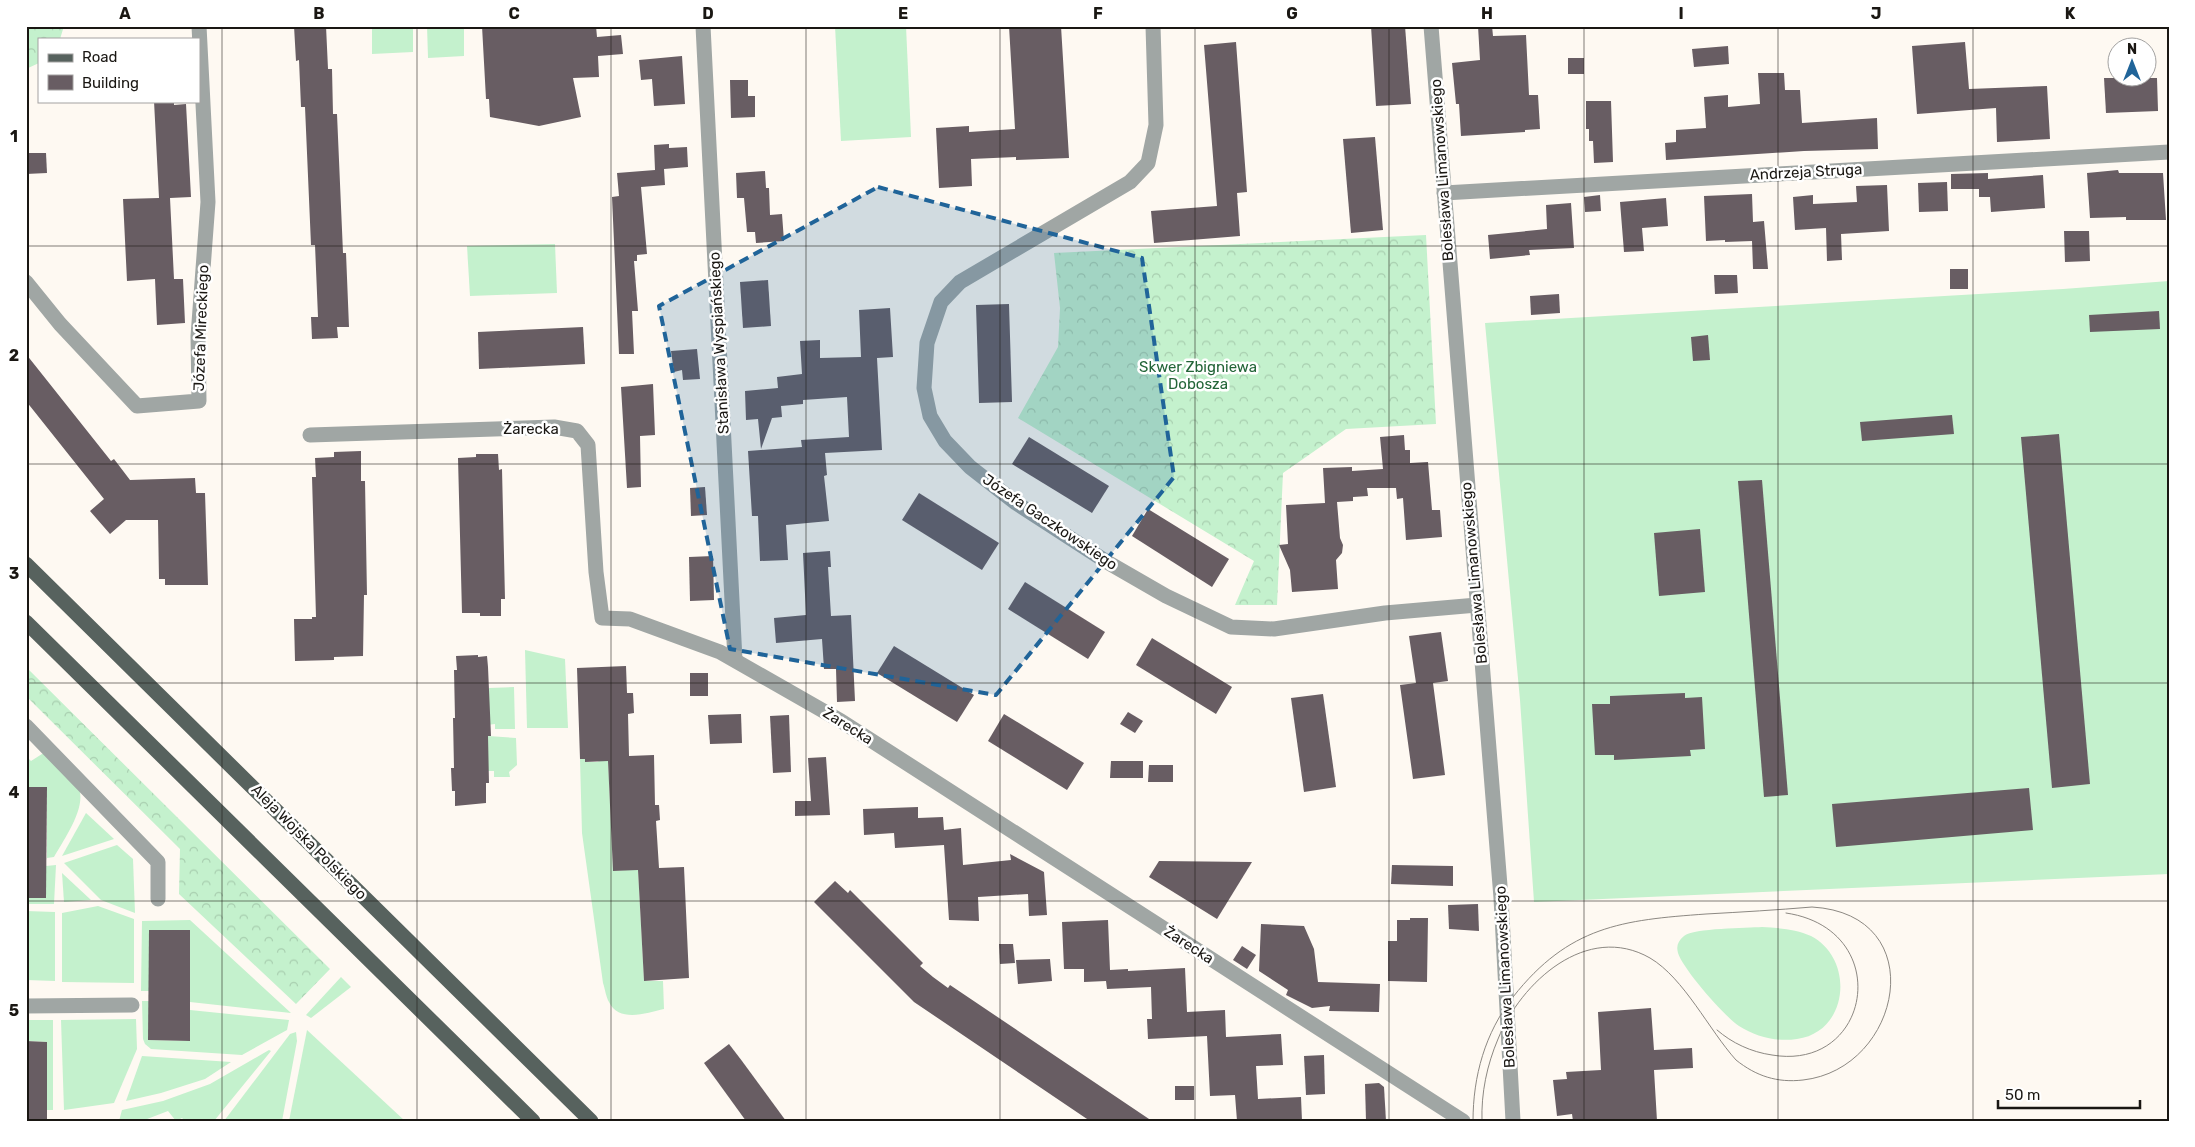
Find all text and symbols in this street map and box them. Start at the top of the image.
text: A [119,4,131,23]
text: B [313,4,325,23]
text: C [508,4,520,23]
text: D [702,4,714,23]
text: E [898,4,908,23]
text: F [1093,4,1103,23]
text: G [1286,4,1298,23]
text: H [1481,4,1493,23]
text: I [1678,4,1684,23]
text: J [1871,4,1881,23]
text: K [2065,4,2076,23]
legend [38,38,200,102]
north arrow [2108,38,2158,88]
text: N [2127,41,2137,58]
text: Road [82,48,118,66]
text: Building [82,74,139,92]
street label: Bolesława Limanowskiego [1427,78,1457,262]
text: 1 [10,127,18,146]
street label: Andrzeja Struga [1749,160,1863,184]
street label: Stanisława Wyspiańskiego [705,251,733,435]
street label: Józefa Mireckiego [190,264,212,392]
text: 2 [9,346,19,365]
park label: Skwer Zbigniewa Dobosza [1139,358,1257,393]
street label: Żarecka [503,420,559,438]
street label: Józefa Gaczkowskiego [979,470,1121,574]
street label: Bolesława Limanowskiego [1457,481,1491,665]
text: 3 [9,564,19,583]
street label: Żarecka [820,704,876,748]
street label: Aleja Wojska Polskiego [248,781,370,903]
text: 4 [9,783,20,802]
street label: Bolesława Limanowskiego [1491,885,1519,1069]
street label: Żarecka [1161,922,1217,968]
text: 5 [9,1001,19,1020]
scale bar [1998,1077,2140,1109]
text: 50 m [2005,1086,2040,1104]

